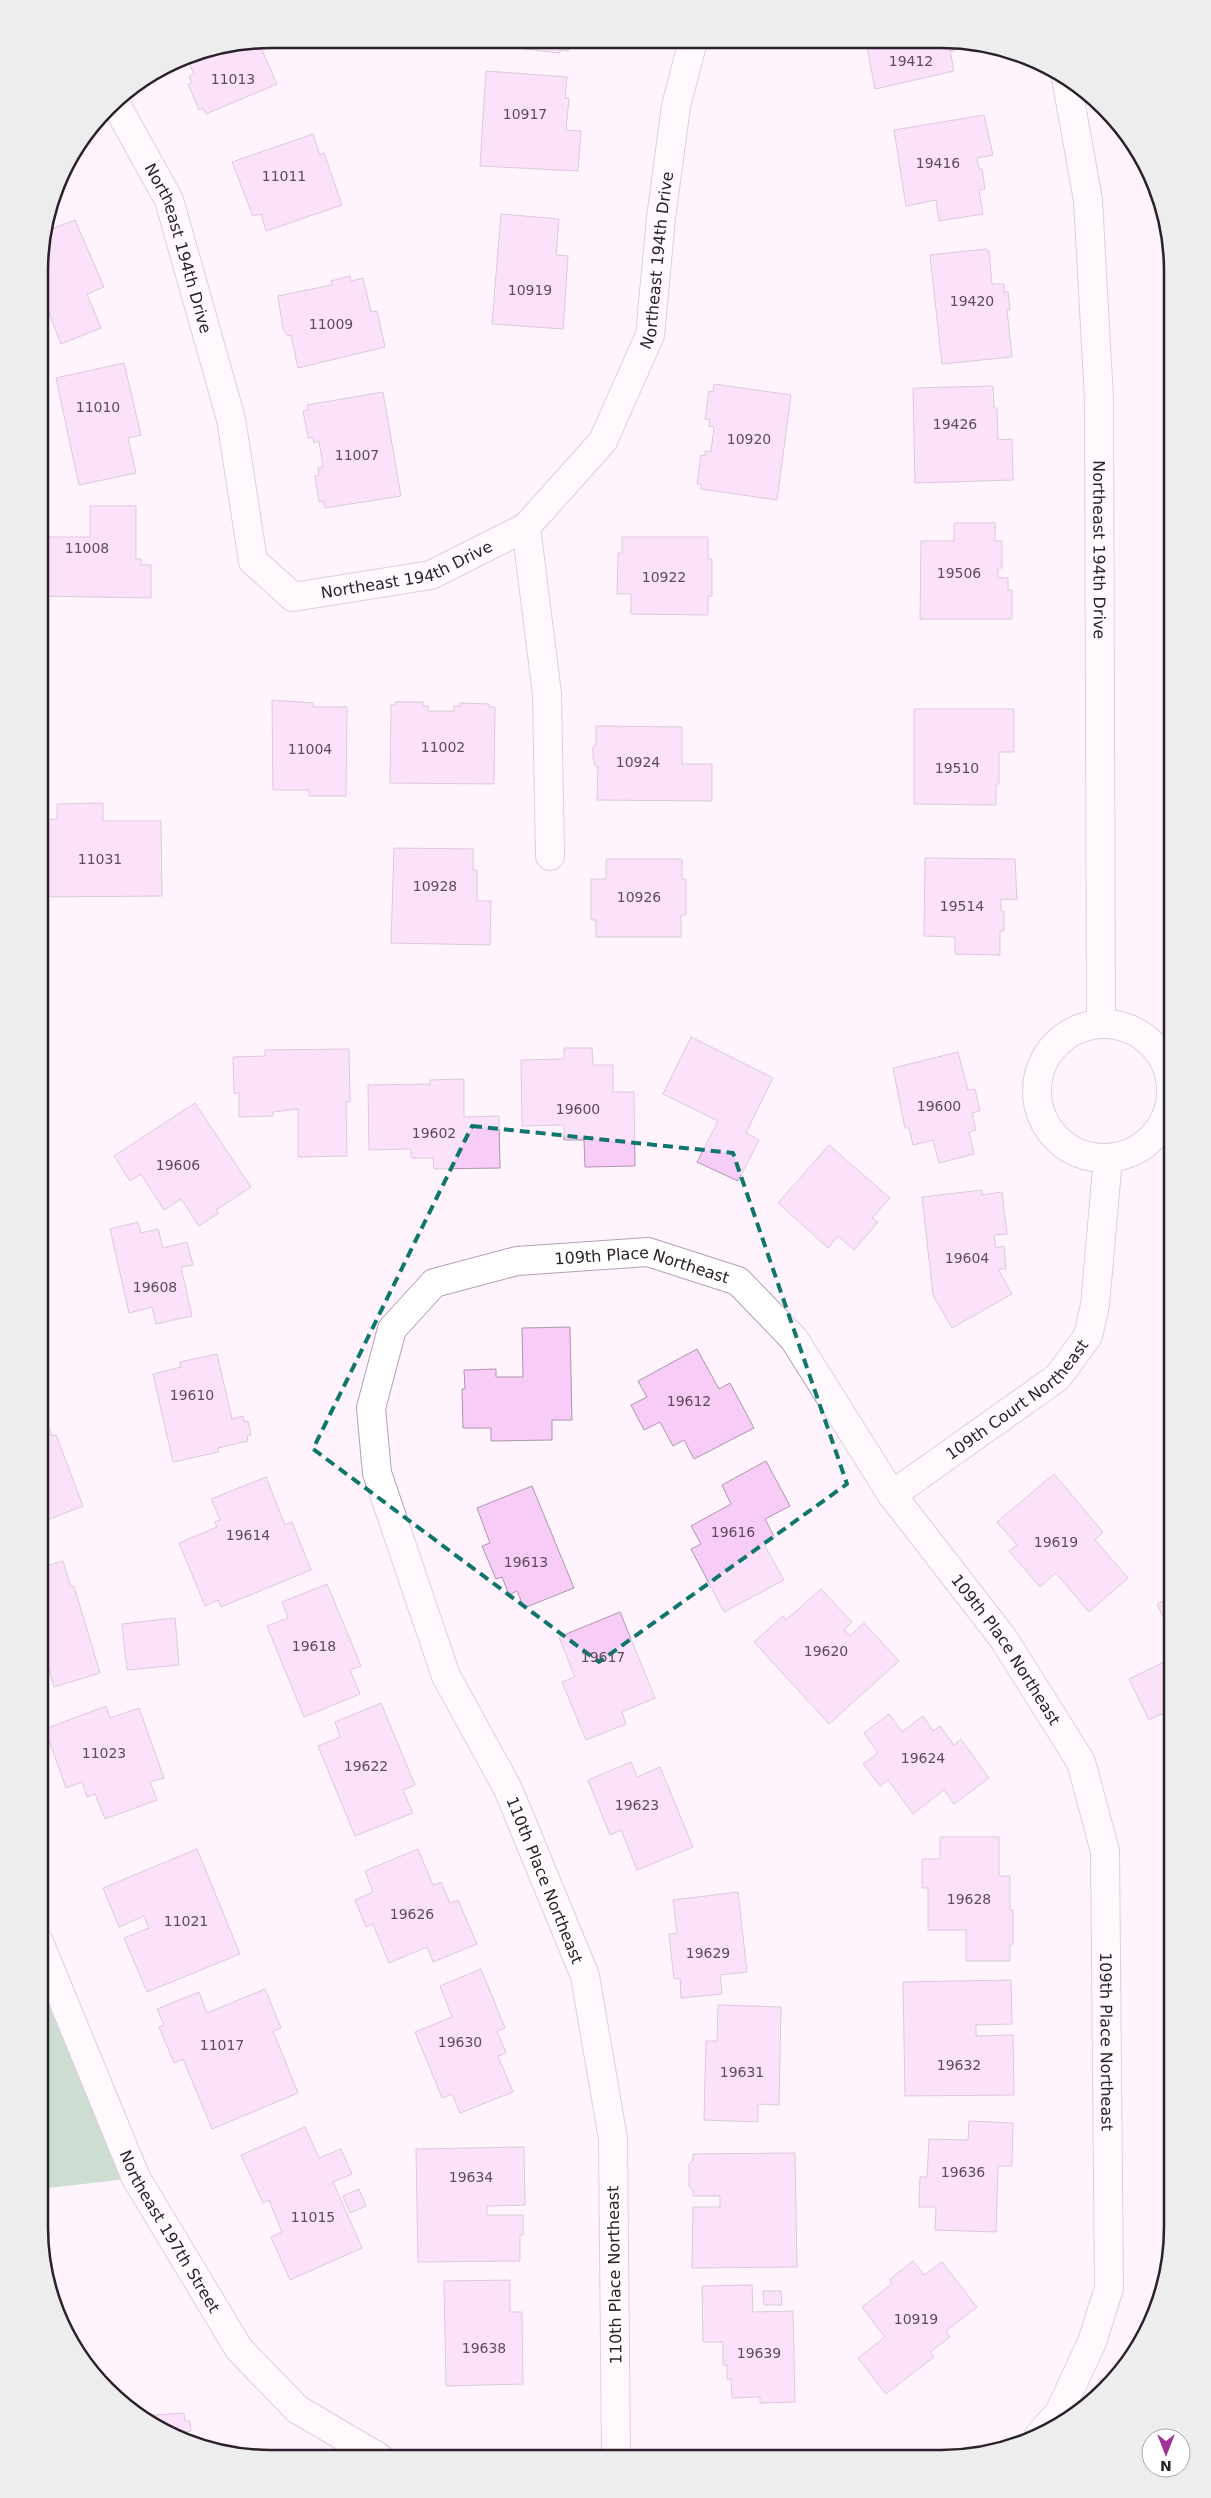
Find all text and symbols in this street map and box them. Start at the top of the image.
house number: 19412 [889,53,933,69]
house number: 11013 [211,71,255,87]
house number: 10917 [503,106,547,122]
house number: 19416 [916,155,960,171]
street label: Northeast 194th Drive [140,160,215,336]
house number: 11011 [262,168,306,184]
street label: Northeast 194th Drive [636,170,677,352]
house number: 10919 [508,282,552,298]
house number: 19420 [950,293,994,309]
house number: 11009 [309,316,353,332]
house number: 11010 [76,399,120,415]
house number: 19426 [933,416,977,432]
house number: 10920 [727,431,771,447]
house number: 11007 [335,447,379,463]
street label: Northeast 194th Drive [1089,460,1109,639]
street label: Northeast 194th Drive [319,537,496,602]
house number: 11008 [65,540,109,556]
house number: 19506 [937,565,981,581]
house number: 10922 [642,569,686,585]
house number: 11002 [421,739,465,755]
house number: 11004 [288,741,332,757]
house number: 10924 [616,754,660,770]
house number: 19510 [935,760,979,776]
house number: 11031 [78,851,122,867]
house number: 10928 [413,878,457,894]
house number: 10926 [617,889,661,905]
house number: 19514 [940,898,984,914]
house number: 19600 [917,1098,961,1114]
house number: 19600 [556,1101,600,1117]
house number: 19602 [412,1125,456,1141]
house number: 19606 [156,1157,200,1173]
street label: 109th Place Northeast [554,1243,732,1288]
house number: 19604 [945,1250,989,1266]
house number: 19608 [133,1279,177,1295]
street label: 109th Court Northeast [942,1336,1092,1464]
house number: 19610 [170,1387,214,1403]
house number: 19612 [667,1393,711,1409]
house number: 19616 [711,1524,755,1540]
house number: 19614 [226,1527,270,1543]
house number: 19619 [1034,1534,1078,1550]
house number: 19613 [504,1554,548,1570]
street label: 109th Place Northeast [947,1571,1064,1728]
house number: 19618 [292,1638,336,1654]
house number: 19620 [804,1643,848,1659]
house number: 19617 [581,1649,625,1665]
house number: 11023 [82,1745,126,1761]
house number: 19624 [901,1750,945,1766]
house number: 19622 [344,1758,388,1774]
street label: 110th Place Northeast [502,1794,587,1967]
house number: 19623 [615,1797,659,1813]
house number: 19628 [947,1891,991,1907]
house number: 19626 [390,1906,434,1922]
house number: 11021 [164,1913,208,1929]
house number: 19629 [686,1945,730,1961]
street label: 109th Place Northeast [1096,1952,1117,2131]
house number: 19630 [438,2034,482,2050]
house number: 11017 [200,2037,244,2053]
house number: 19632 [937,2057,981,2073]
house number: 19631 [720,2064,764,2080]
street label: Northeast 197th Street [116,2147,224,2316]
house number: 19636 [941,2164,985,2180]
house number: 19634 [449,2169,493,2185]
street label: 110th Place Northeast [603,2186,626,2364]
house number: 11015 [291,2209,335,2225]
house number: 10919 [894,2311,938,2327]
house number: 19638 [462,2340,506,2356]
house number: 19639 [737,2345,781,2361]
north arrow [1141,2428,1191,2478]
text: N [1160,2458,1172,2474]

